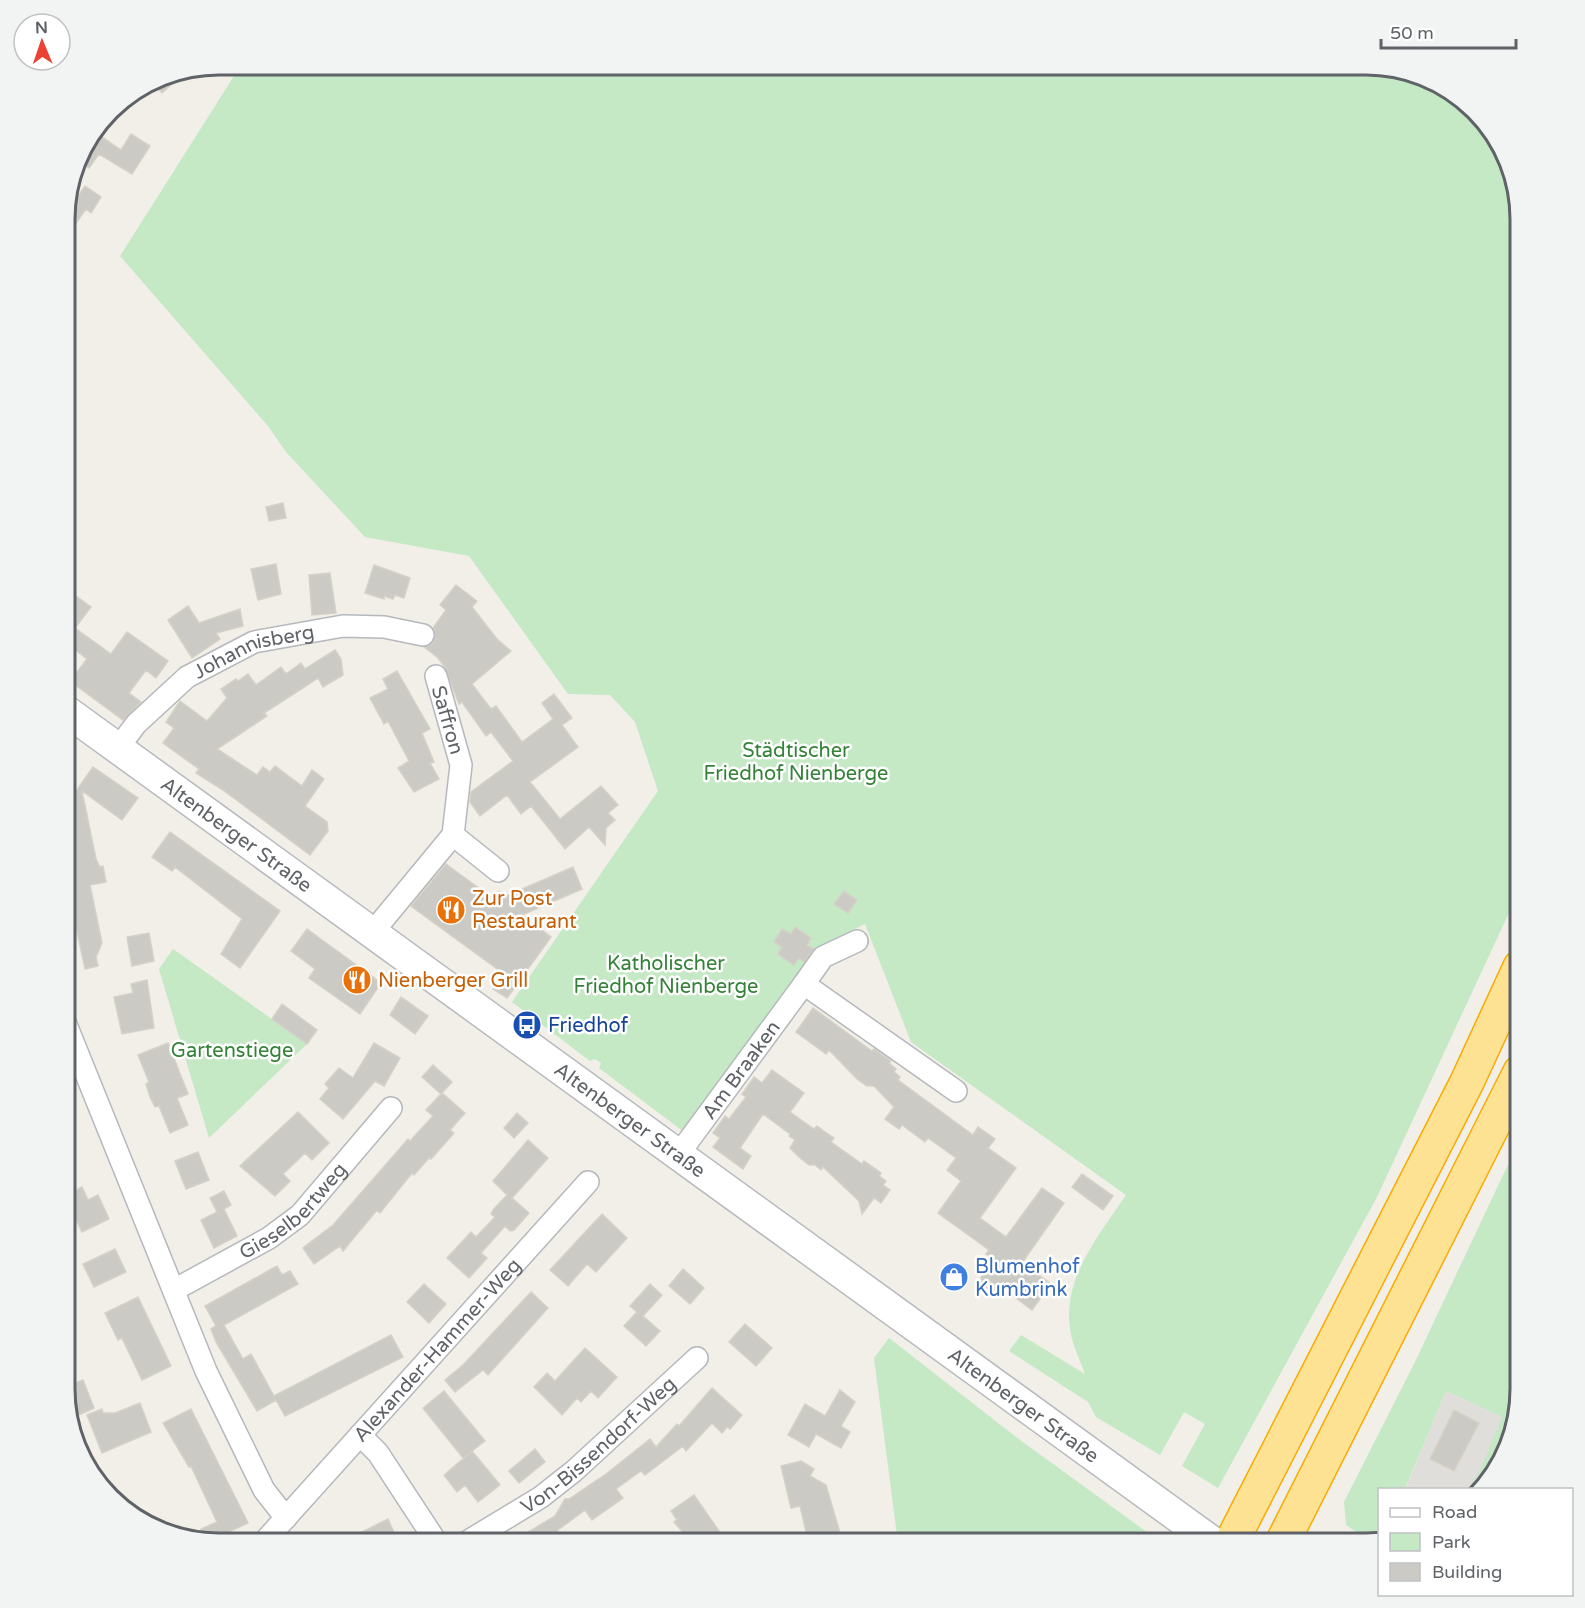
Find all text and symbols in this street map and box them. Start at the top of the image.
north arrow [12,12,72,72]
scale bar [1381,12,1516,50]
text: N [35,18,48,38]
text: 50 m [1390,22,1434,44]
street label: Johannisberg [190,620,316,684]
street label: Saffron [426,683,468,757]
park label: Städtischer Friedhof Nienberge [704,739,888,786]
street label: Altenberger Straße [156,772,316,898]
place label: Zur Post Restaurant [472,887,577,934]
restaurant icon: Zur Post Restaurant [435,894,467,926]
park label: Katholischer Friedhof Nienberge [574,952,758,999]
restaurant icon: Nienberger Grill [341,964,373,996]
place label: Nienberger Grill [378,969,528,993]
bus stop icon: Friedhof [511,1009,543,1041]
place label: Friedhof [548,1014,628,1038]
street label: Am Braaken [697,1016,786,1124]
park label: Gartenstiege [171,1039,293,1063]
street label: Altenberger Straße [549,1058,710,1183]
street label: Gieselbertweg [235,1158,352,1265]
street label: Alexander-Hammer-Weg [349,1254,526,1447]
place label: Blumenhof Kumbrink [975,1255,1080,1302]
shop icon: Blumenhof Kumbrink [938,1261,970,1293]
street label: Altenberger Straße [943,1343,1103,1469]
street label: Von-Bissendorf-Weg [517,1372,681,1519]
legend [1378,1488,1573,1596]
text: Road [1432,1501,1477,1523]
text: Park [1432,1531,1471,1553]
text: Building [1432,1561,1502,1583]

